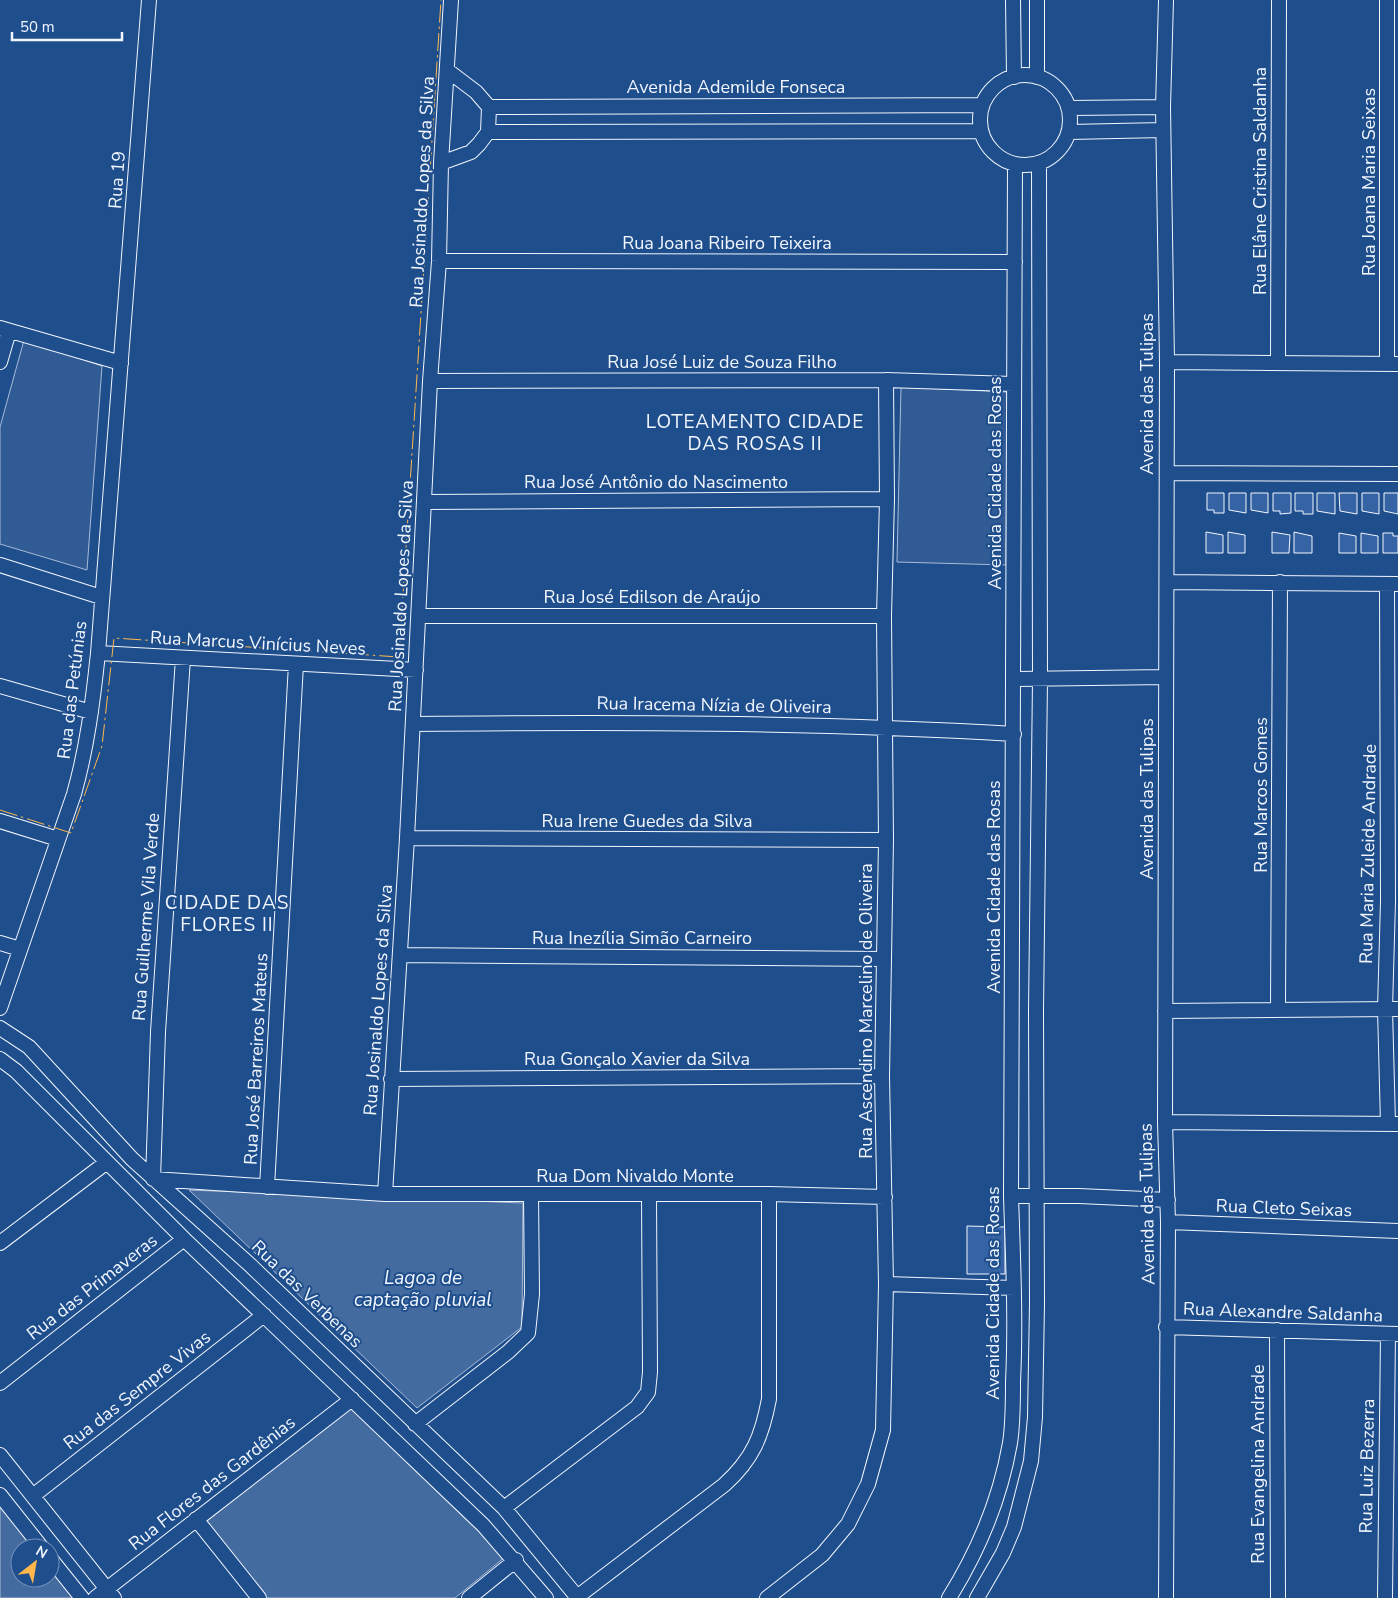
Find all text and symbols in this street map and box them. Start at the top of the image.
scale bar [12,10,122,42]
text: 50 m [20,17,55,37]
street label: Rua Elâne Cristina Saldanha [1248,67,1272,295]
street label: Avenida Ademilde Fonseca [627,75,845,99]
street label: Rua Josinaldo Lopes da Silva [404,76,440,308]
street label: Rua Joana Maria Seixas [1357,88,1381,276]
street label: Rua 19 [103,150,131,210]
street label: Rua Joana Ribeiro Teixeira [622,231,832,255]
street label: Avenida das Tulipas [1135,313,1159,475]
street label: Rua José Luiz de Souza Filho [607,350,837,374]
street label: Avenida Cidade das Rosas [983,376,1007,590]
district label: LOTEAMENTO CIDADE DAS ROSAS II [646,409,864,457]
street label: Rua José Antônio do Nascimento [524,470,788,494]
street label: Rua Josinaldo Lopes da Silva [383,480,419,712]
street label: Rua José Edilson de Araújo [544,585,760,609]
street label: Rua das Petúnias [52,619,92,761]
street label: Rua Marcus Vinícius Neves [149,625,367,661]
street label: Rua Iracema Nízia de Oliveira [596,691,832,719]
street label: Rua Marcos Gomes [1249,717,1273,873]
street label: Avenida das Tulipas [1135,718,1159,880]
street label: Rua Maria Zuleide Andrade [1354,744,1382,964]
street label: Avenida Cidade das Rosas [982,780,1006,994]
street label: Rua Irene Guedes da Silva [542,809,753,833]
street label: Rua Guilherme Vila Verde [127,812,165,1022]
street label: Rua Ascendino Marcelino de Oliveira [854,863,878,1159]
street label: Rua Josinaldo Lopes da Silva [358,884,398,1116]
district label: CIDADE DAS FLORES II [165,890,289,938]
street label: Rua Inezília Simão Carneiro [532,926,752,950]
street label: Rua José Barreiros Mateus [238,952,274,1166]
street label: Rua Gonçalo Xavier da Silva [524,1047,750,1071]
street label: Avenida das Tulipas [1134,1123,1160,1285]
street label: Rua Dom Nivaldo Monte [536,1164,734,1188]
street label: Avenida Cidade das Rosas [981,1186,1005,1400]
street label: Rua Cleto Seixas [1215,1194,1353,1222]
street label: Rua das Primaveras [22,1228,162,1346]
street label: Rua das Verbenas [246,1235,368,1353]
water label: Lagoa de captação pluvial [354,1265,492,1313]
street label: Rua Alexandre Saldanha [1183,1297,1383,1327]
street label: Rua das Sempre Vivas [58,1325,216,1455]
street label: Rua Evangelina Andrade [1246,1364,1270,1564]
street label: Rua Luiz Bezerra [1354,1398,1380,1534]
street label: Rua Flores das Gardênias [124,1410,300,1556]
north arrow [10,1538,60,1588]
text: N [32,1541,51,1563]

